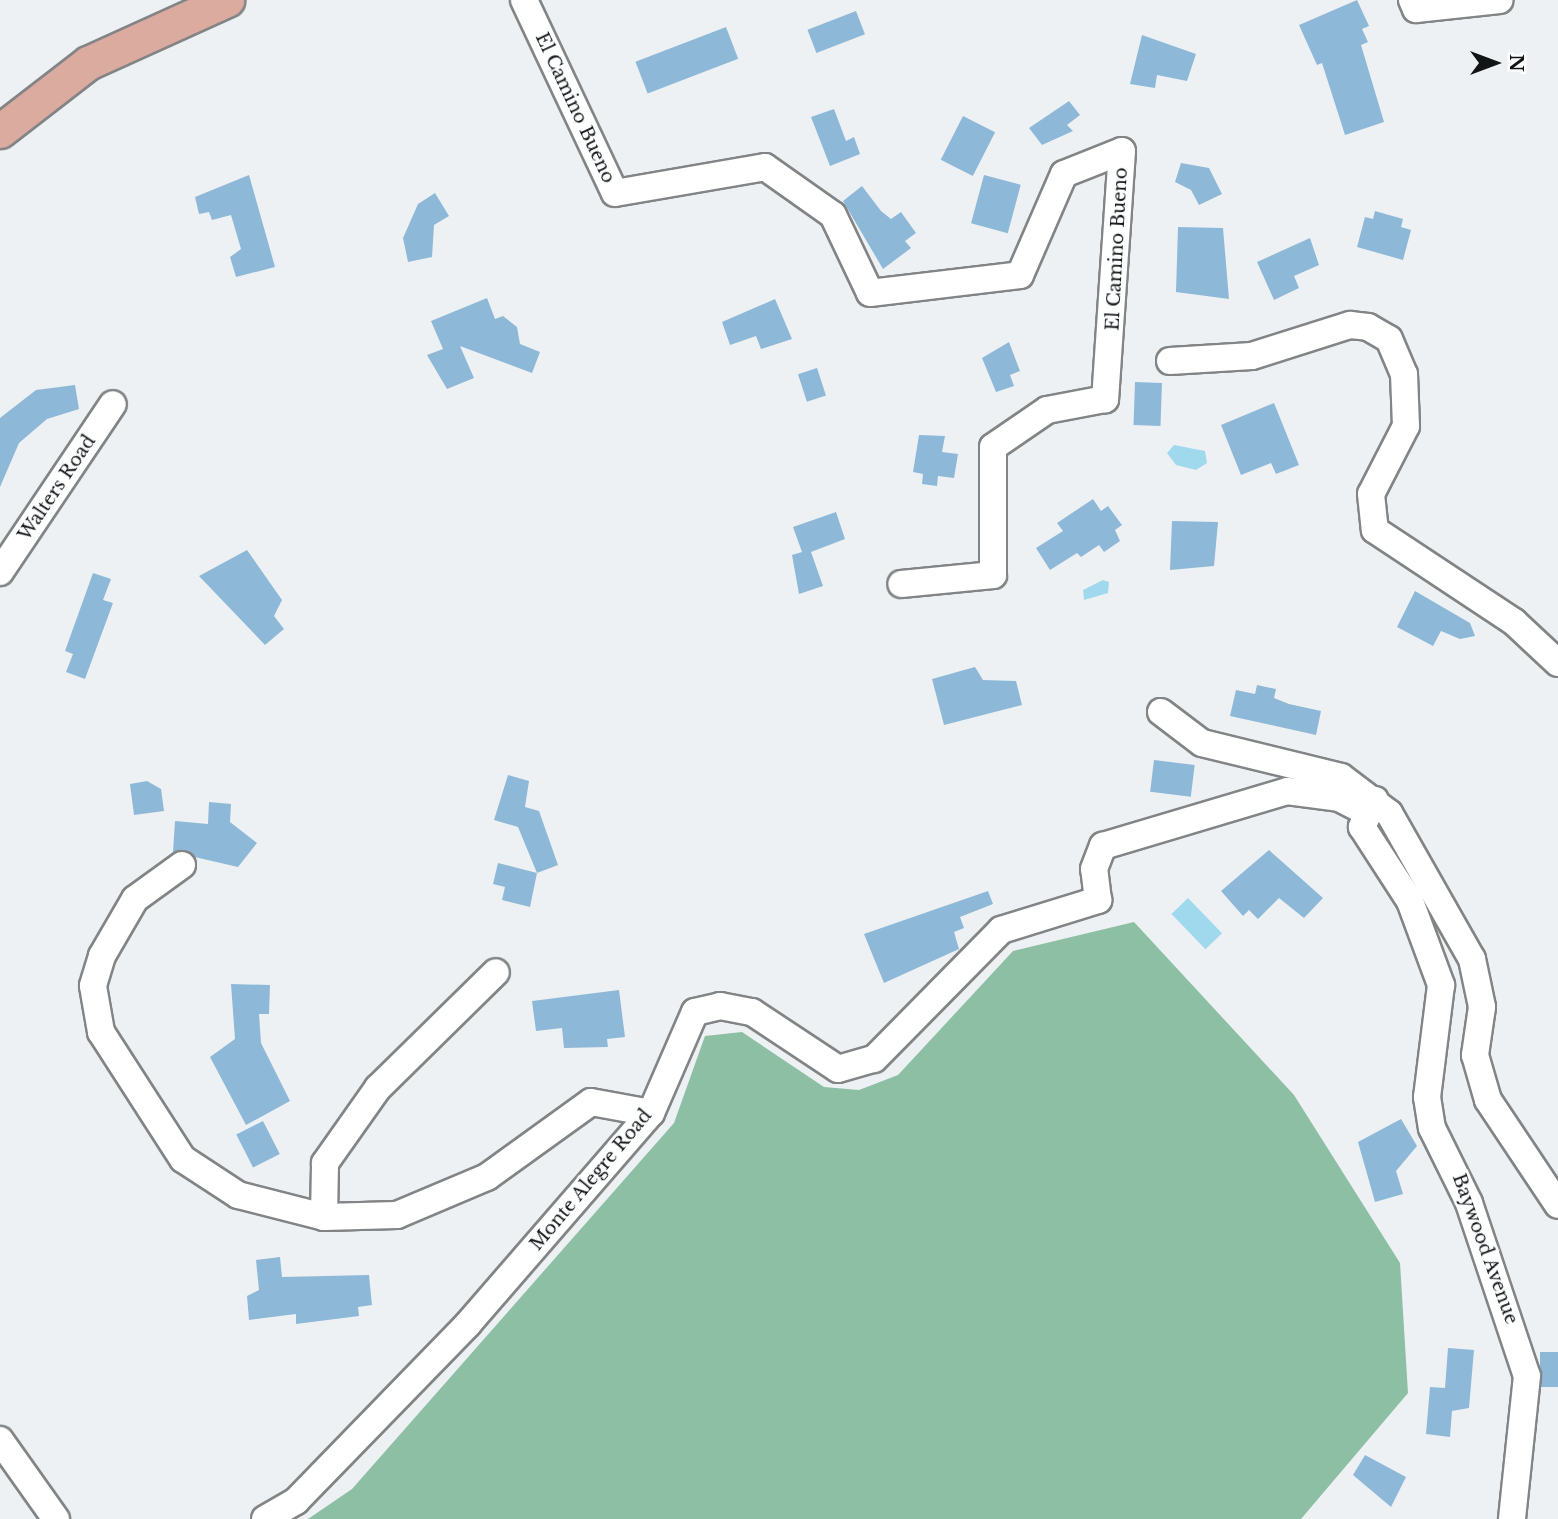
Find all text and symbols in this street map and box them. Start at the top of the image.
north arrow [1460,28,1530,98]
street label: El Camino Bueno [531,29,619,187]
text: N [1505,54,1528,72]
street label: El Camino Bueno [1102,167,1132,331]
street label: Walters Road [14,431,100,545]
street label: Monte Alegre Road [525,1105,657,1255]
street label: Baywood Avenue [1448,1170,1522,1328]

